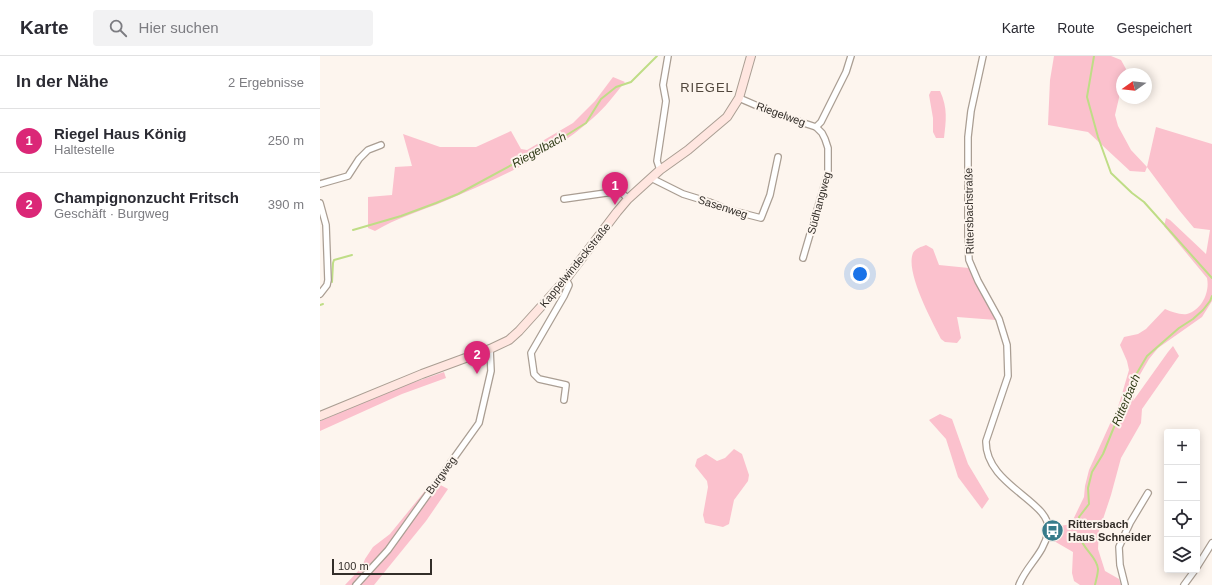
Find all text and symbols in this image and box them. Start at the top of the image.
search box [93,10,373,46]
text: Karte [20,17,69,38]
icon: search [107,17,129,39]
text: Hier suchen [139,19,219,36]
text: Karte [1002,20,1035,36]
text: Route [1057,20,1095,36]
text: Gespeichert [1117,20,1192,36]
north arrow [1116,68,1152,104]
text: In der Nähe [16,72,109,91]
text: 2 Ergebnisse [228,75,304,90]
district label: RIEGEL [680,80,734,95]
street label: Riegelweg [755,100,807,128]
text: Riegel Haus König [54,125,187,142]
water label: Riegelbach [509,129,569,171]
text: 1 [25,133,33,148]
text: 250 m [268,133,304,148]
text: Haltestelle [54,142,115,157]
street label: Rittersbachstraße [962,167,976,255]
street label: Südhangweg [805,170,833,236]
pin: 1 [602,172,628,205]
text: Champignonzucht Fritsch [54,189,239,206]
street label: Sasenweg [697,193,749,221]
text: 2 [25,197,33,212]
text: 390 m [268,197,304,212]
text: Geschäft · Burgweg [54,206,169,221]
street label: Kappelwindeckstraße [537,220,613,310]
your location [850,264,870,284]
pin: 2 [464,341,490,374]
water label: Ritterbach [1109,372,1143,428]
map controls [1164,429,1200,573]
button: + [1164,429,1200,465]
street label: Burgweg [423,454,459,496]
button: − [1164,465,1200,501]
button: locate [1164,501,1200,537]
bus stop icon: Rittersbach Haus Schneider [1039,517,1065,543]
place label: Rittersbach Haus Schneider [1068,518,1152,543]
button: layers [1164,537,1200,573]
scale bar [332,557,432,576]
text: 100 m [338,560,369,572]

